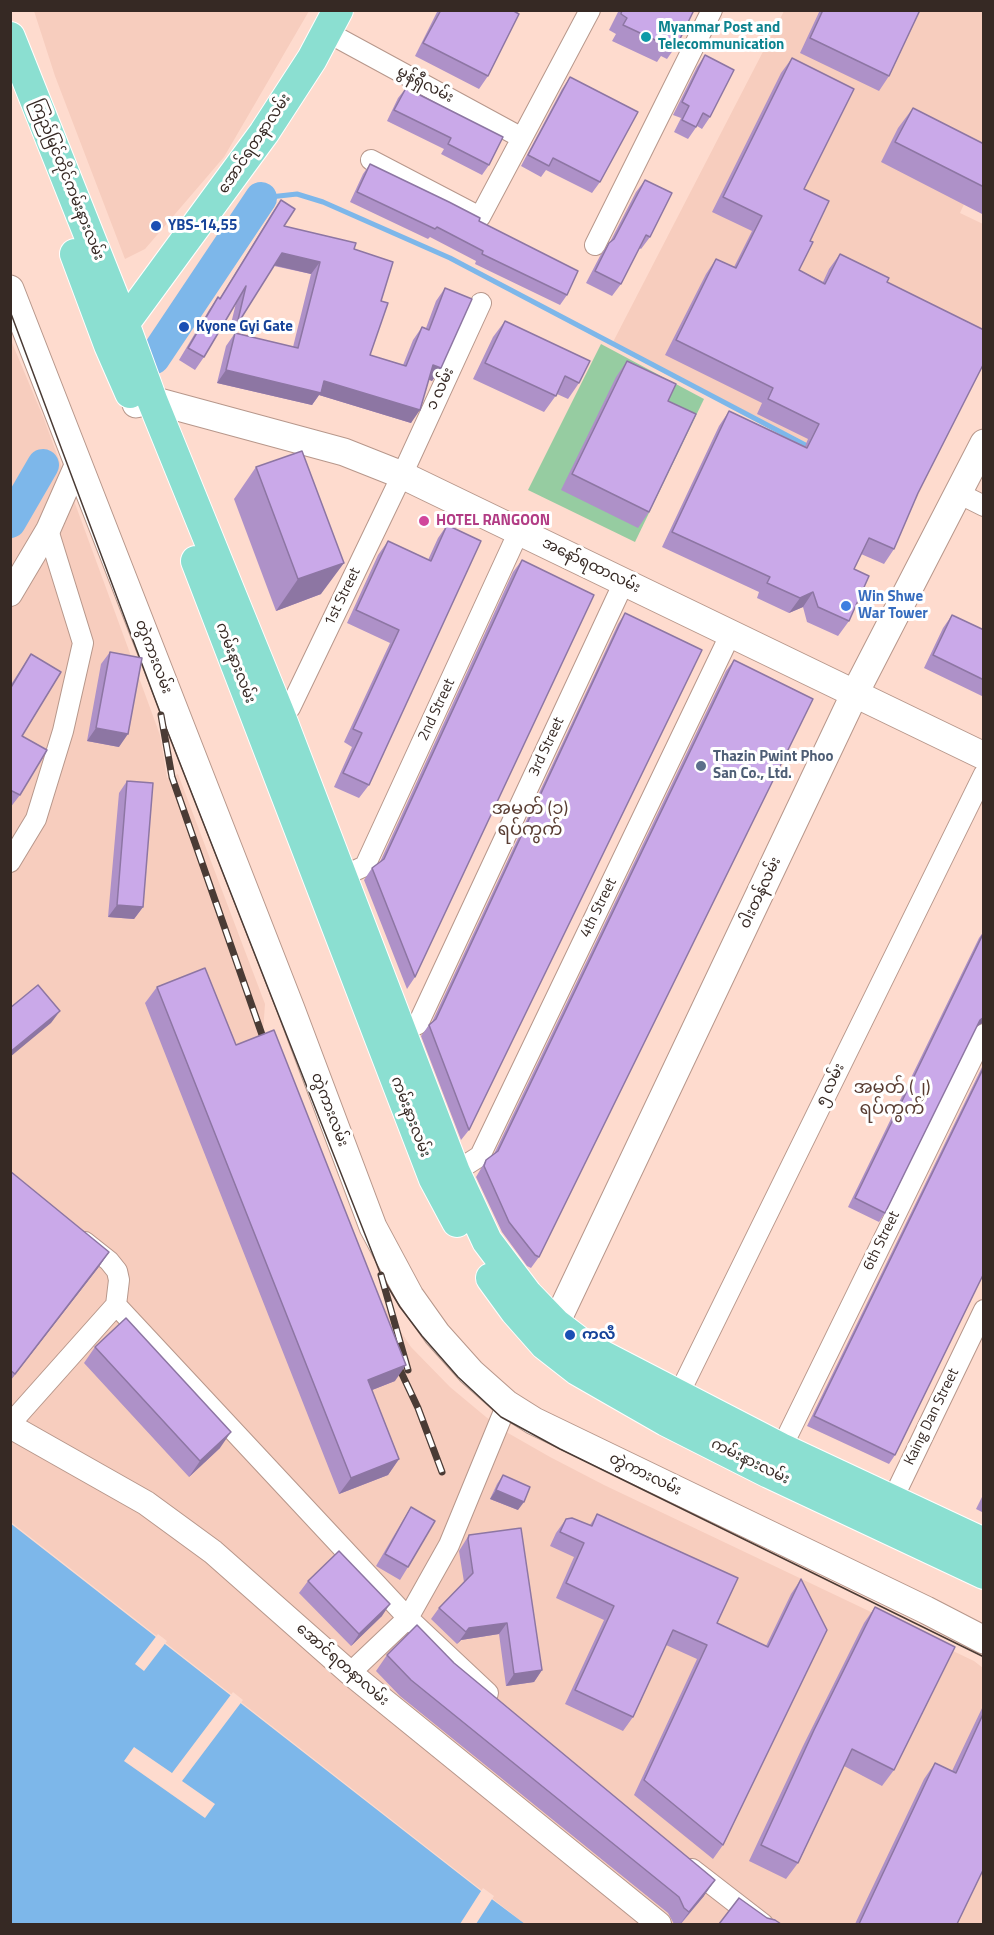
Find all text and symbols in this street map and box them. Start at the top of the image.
place label: Myanmar Post and Telecommunication [658,19,784,54]
marker: Myanmar Post and Telecommunication [639,30,653,44]
street label: မွန်ရှီလမ်း [394,63,456,107]
street label: အောင်ရတနာလမ်း [215,91,295,197]
street label: ကြည်မြင်တိုင်ကမ်းနားလမ်း [26,97,108,263]
place label: YBS-14,55 [168,217,237,235]
marker: YBS-14,55 [149,219,163,233]
place label: Kyone Gyi Gate [196,318,293,336]
marker: Kyone Gyi Gate [177,320,191,334]
street label: ၁ လမ်း [423,365,459,413]
place label: HOTEL RANGOON [436,512,550,530]
marker: HOTEL RANGOON [417,514,431,528]
street label: အနော်ရထာလမ်း [539,534,643,598]
street label: 1st Street [321,565,365,629]
place label: Win Shwe War Tower [858,588,928,623]
marker: Win Shwe War Tower [839,599,853,613]
street label: တွဲကားလမ်း [131,617,175,697]
street label: ကမ်းနားလမ်း [211,620,259,706]
street label: 2nd Street [415,676,459,744]
street label: 3rd Street [525,715,569,779]
place label: Thazin Pwint Phoo San Co., Ltd. [713,748,834,783]
marker: Thazin Pwint Phoo San Co., Ltd. [694,759,708,773]
district label: အမှတ် (၁) ရပ်ကွက် [492,799,568,842]
street label: ဝါးတန်လမ်း [737,854,785,932]
street label: 4th Street [577,875,621,941]
street label: ၅ လမ်း [813,1061,849,1109]
street label: တွဲကားလမ်း [307,1070,351,1150]
street label: ကမ်းနားလမ်း [386,1074,434,1160]
district label: အမှတ် (၂) ရပ်ကွက် [853,1078,931,1120]
street label: 6th Street [860,1208,904,1274]
place label: ကလီ [582,1326,615,1344]
marker: ကလီ [563,1328,577,1342]
street label: Kaing Dan Street [901,1366,963,1468]
street label: ကမ်းနားလမ်း [708,1435,792,1489]
street label: တွဲကားလမ်း [606,1450,684,1500]
street label: အောင်ရတနာလမ်း [292,1620,392,1710]

